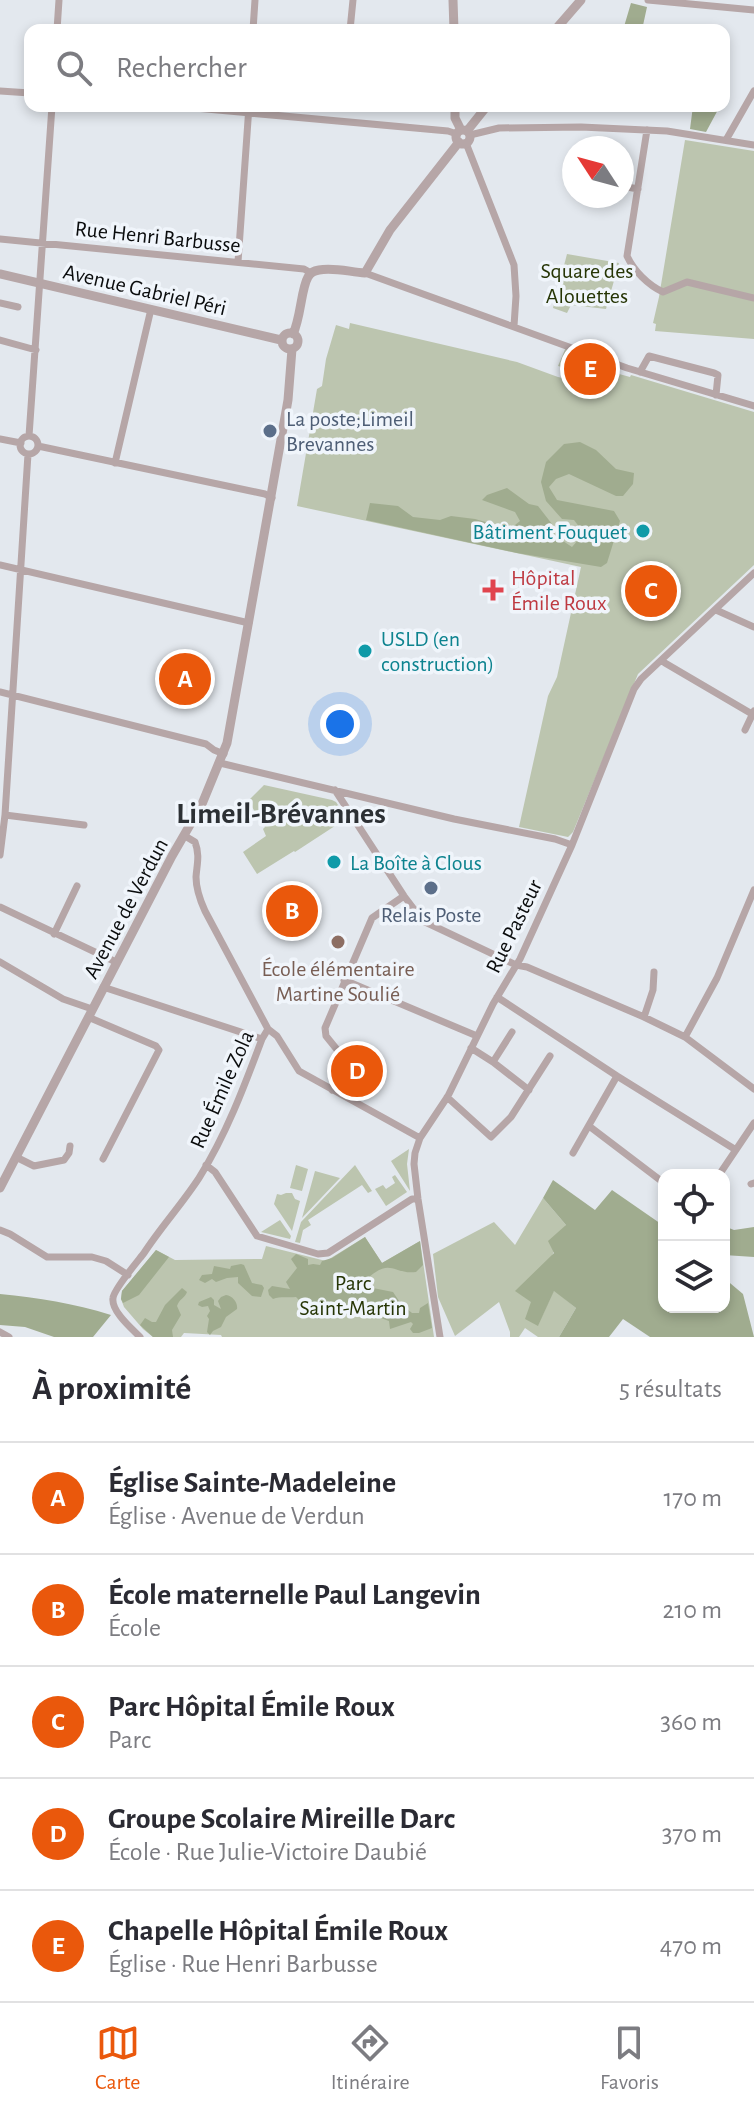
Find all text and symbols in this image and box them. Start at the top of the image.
search box [24,24,730,112]
icon: search [52,46,96,90]
text: Rechercher [116,53,247,83]
north arrow [562,136,634,208]
street label: Rue Henri Barbusse [74,217,242,257]
park label: Square des Alouettes [541,260,633,307]
street label: Avenue Gabriel Péri [61,261,228,319]
pin: E [564,339,616,399]
place label: La poste;Limeil Brevannes [286,408,414,455]
marker: La poste;Limeil Brevannes [261,422,279,440]
place label: Bâtiment Fouquet [473,521,627,543]
marker: Bâtiment Fouquet [634,522,652,540]
pin: C [625,561,677,621]
place label: Hôpital Émile Roux [511,567,607,614]
marker: Hôpital Émile Roux [482,579,504,601]
place label: USLD (en construction) [381,628,494,675]
marker: USLD (en construction) [356,642,374,660]
pin: A [159,649,211,709]
your location [320,704,360,744]
district label: Limeil-Brévannes [176,799,386,829]
street label: Avenue de Verdun [80,835,172,982]
place label: La Boîte à Clous [350,852,482,874]
marker: La Boîte à Clous [325,853,343,871]
street label: Rue Pasteur [482,876,546,977]
marker: Relais Poste [422,879,440,897]
pin: B [266,881,318,941]
place label: Relais Poste [381,904,481,926]
marker: École élémentaire Martine Soulié [329,933,347,951]
place label: École élémentaire Martine Soulié [261,957,415,1005]
street label: Rue Émile Zola [185,1027,258,1152]
pin: D [331,1041,383,1101]
map controls [658,1169,730,1313]
button: locate [658,1169,730,1241]
button: layers [658,1241,730,1313]
park label: Parc Saint-Martin [299,1272,407,1319]
text: À proximité [32,1372,191,1406]
text: 5 résultats [619,1376,722,1402]
text: Église Sainte-Madeleine [108,1468,396,1498]
text: A [50,1485,66,1511]
text: 170 m [663,1485,722,1511]
text: Église · Avenue de Verdun [108,1503,365,1529]
text: École maternelle Paul Langevin [108,1580,481,1610]
text: B [50,1597,66,1623]
text: 210 m [662,1597,722,1623]
text: École [108,1615,161,1641]
text: Parc Hôpital Émile Roux [108,1692,395,1722]
text: C [51,1709,65,1735]
text: 360 m [660,1709,722,1735]
text: Parc [108,1727,151,1753]
text: Groupe Scolaire Mireille Darc [108,1804,455,1834]
text: D [49,1821,67,1847]
text: 370 m [662,1821,722,1847]
text: École · Rue Julie-Victoire Daubié [108,1839,427,1865]
text: Chapelle Hôpital Émile Roux [108,1916,448,1946]
text: E [51,1933,65,1959]
text: 470 m [660,1933,722,1959]
text: Église · Rue Henri Barbusse [108,1951,378,1977]
tab: Carte [95,2021,140,2095]
tab: Itinéraire [331,2021,410,2095]
tab: Favoris [600,2021,659,2095]

